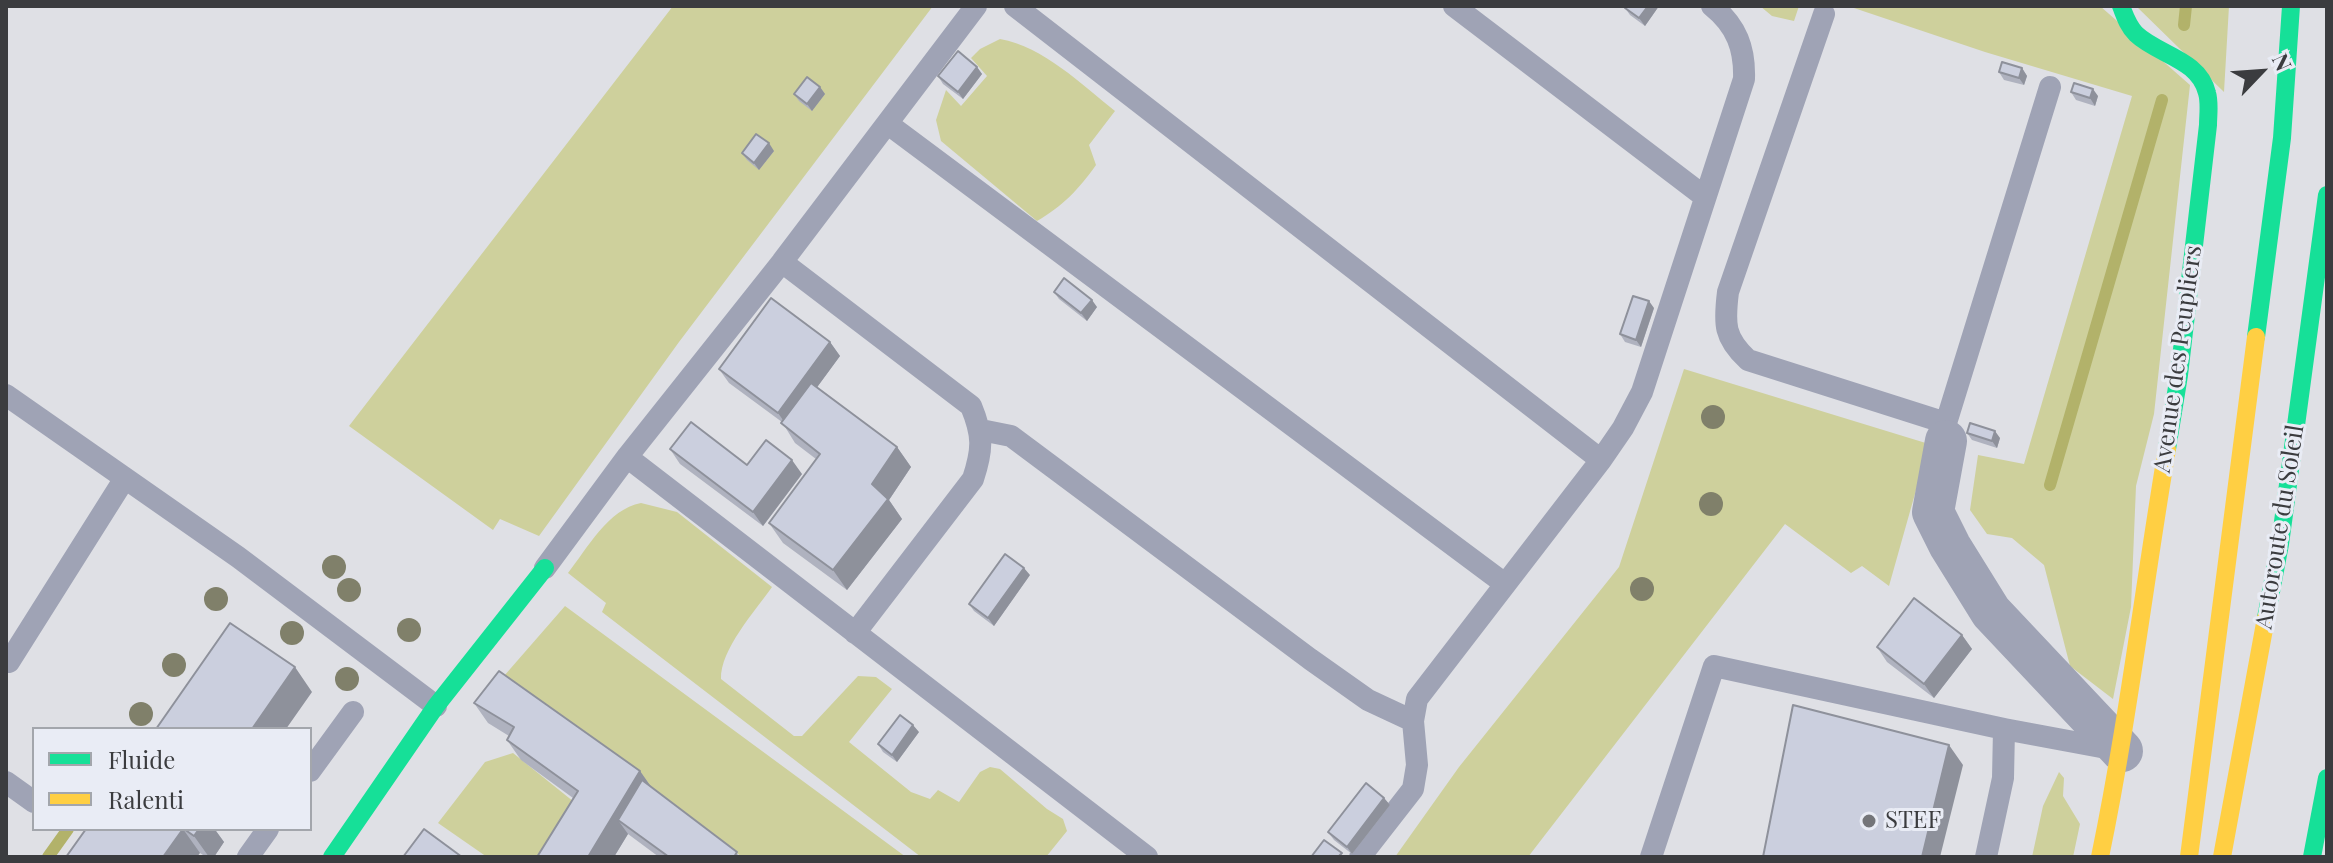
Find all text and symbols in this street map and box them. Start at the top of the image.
north arrow [2221,32,2301,112]
text: N [2266,48,2300,75]
street label: Avenue des Peupliers [2148,243,2208,475]
street label: Autoroute du Soleil [2250,423,2310,631]
legend [32,727,312,831]
text: Fluide [108,743,175,775]
text: Ralenti [108,783,184,815]
place label: STEF [1885,807,1941,835]
marker: STEF [1860,812,1878,830]

